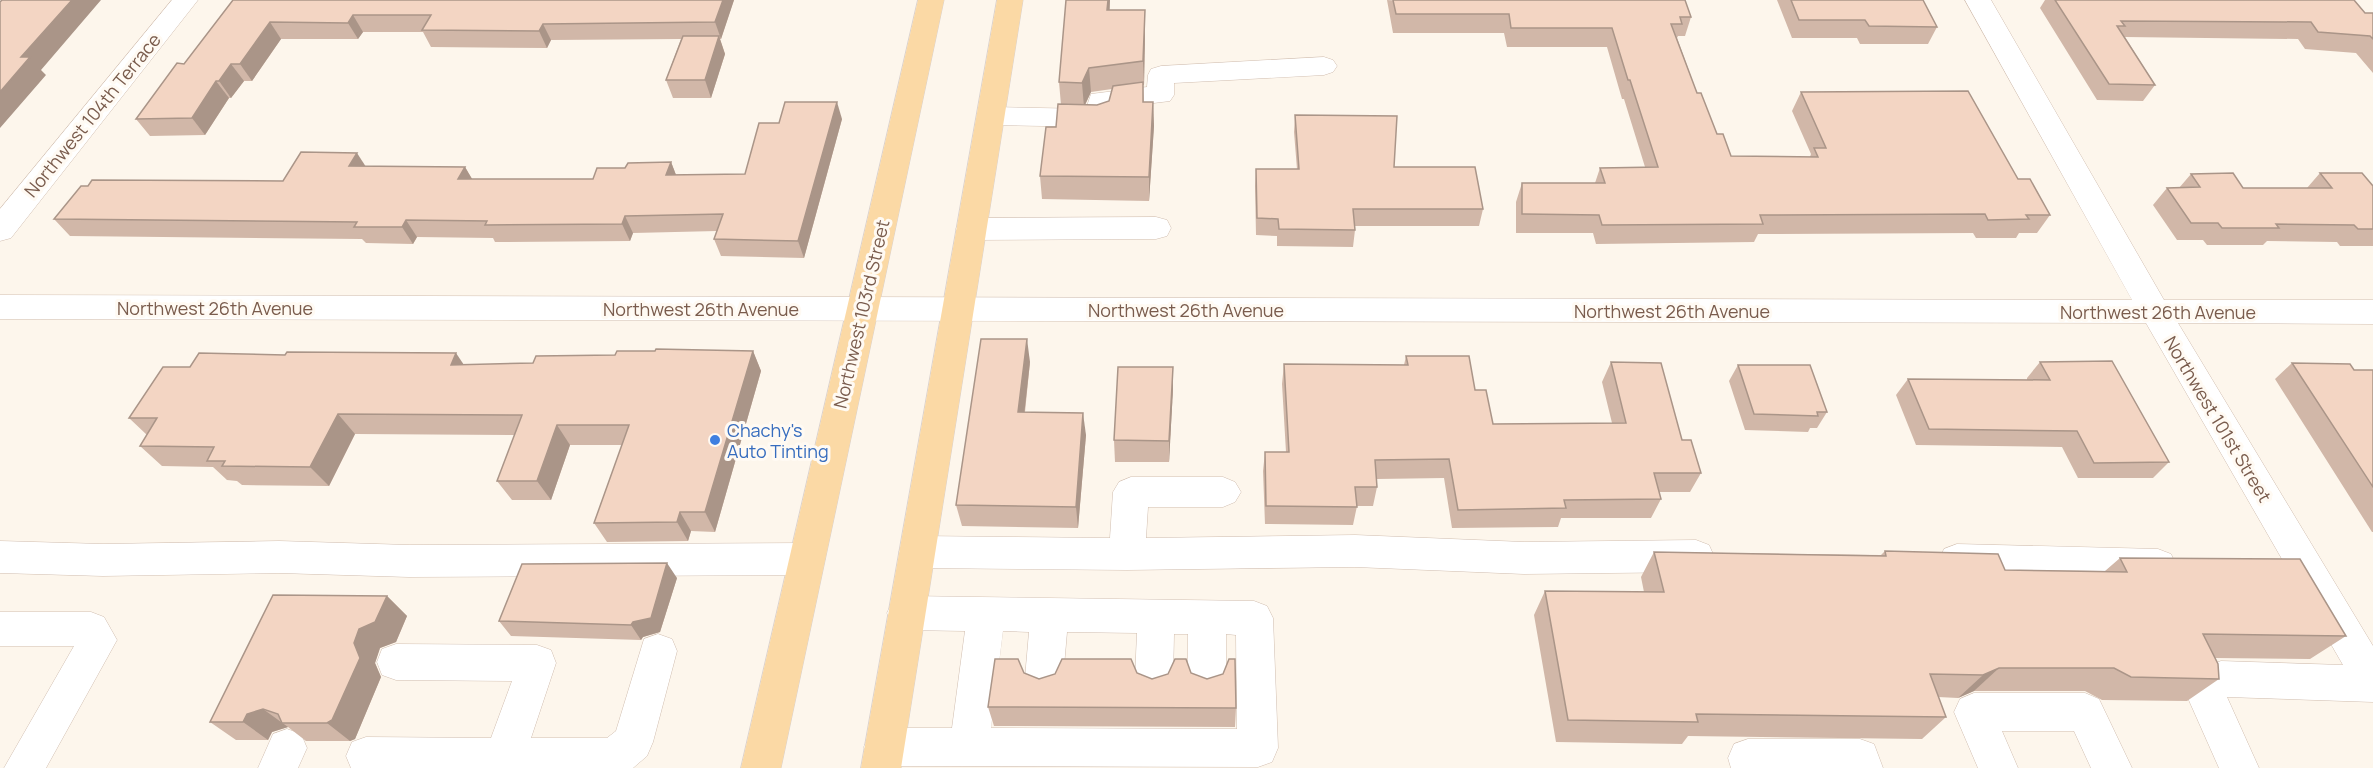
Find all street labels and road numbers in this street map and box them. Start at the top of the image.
street label: Northwest 104th Terrace [18,28,166,202]
street label: Northwest 103rd Street [828,217,894,411]
street label: Northwest 26th Avenue [117,296,313,320]
street label: Northwest 26th Avenue [603,297,799,321]
street label: Northwest 26th Avenue [1088,298,1284,322]
street label: Northwest 26th Avenue [1574,299,1770,323]
street label: Northwest 26th Avenue [2060,300,2256,324]
street label: Northwest 101st Street [2159,331,2277,507]

